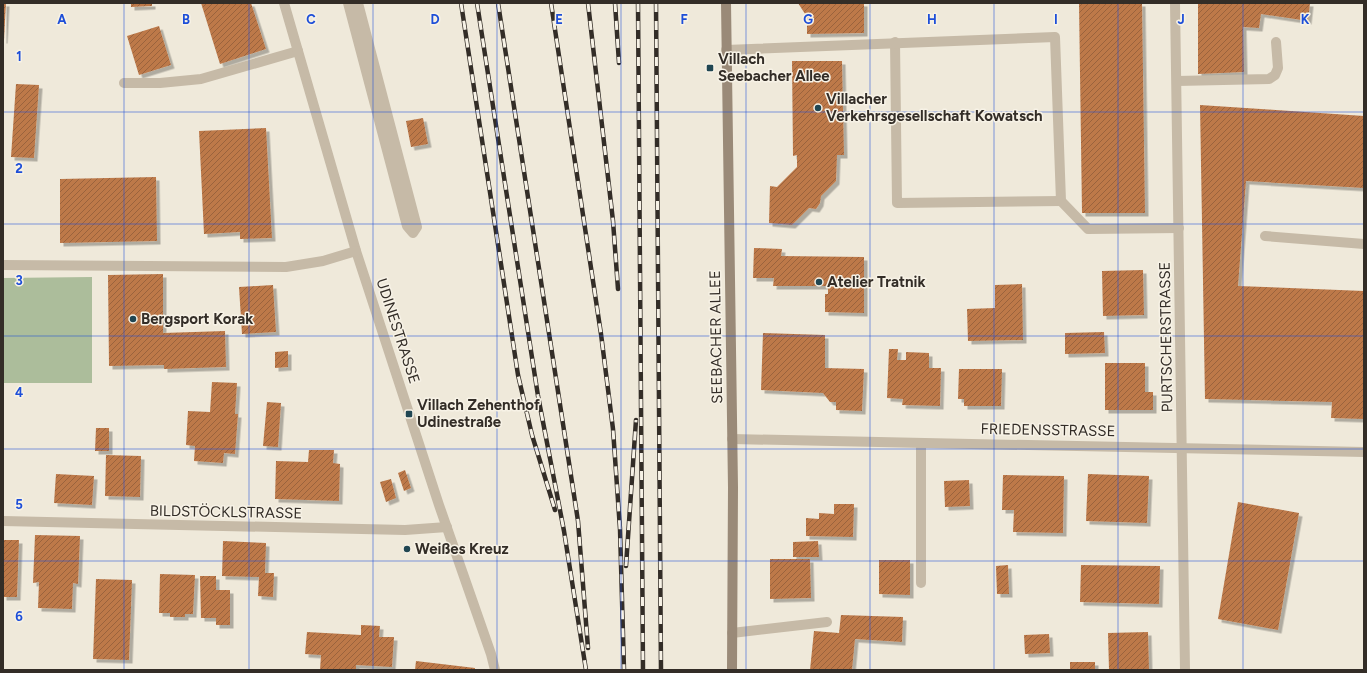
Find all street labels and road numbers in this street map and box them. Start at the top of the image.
street label: PURTSCHERSTRASSE [1156,261,1176,413]
street label: SEEBACHER ALLEE [706,270,726,404]
street label: UDINESTRASSE [372,276,424,386]
street label: FRIEDENSSTRASSE [980,420,1116,440]
street label: BILDSTÖCKLSTRASSE [150,502,302,522]

